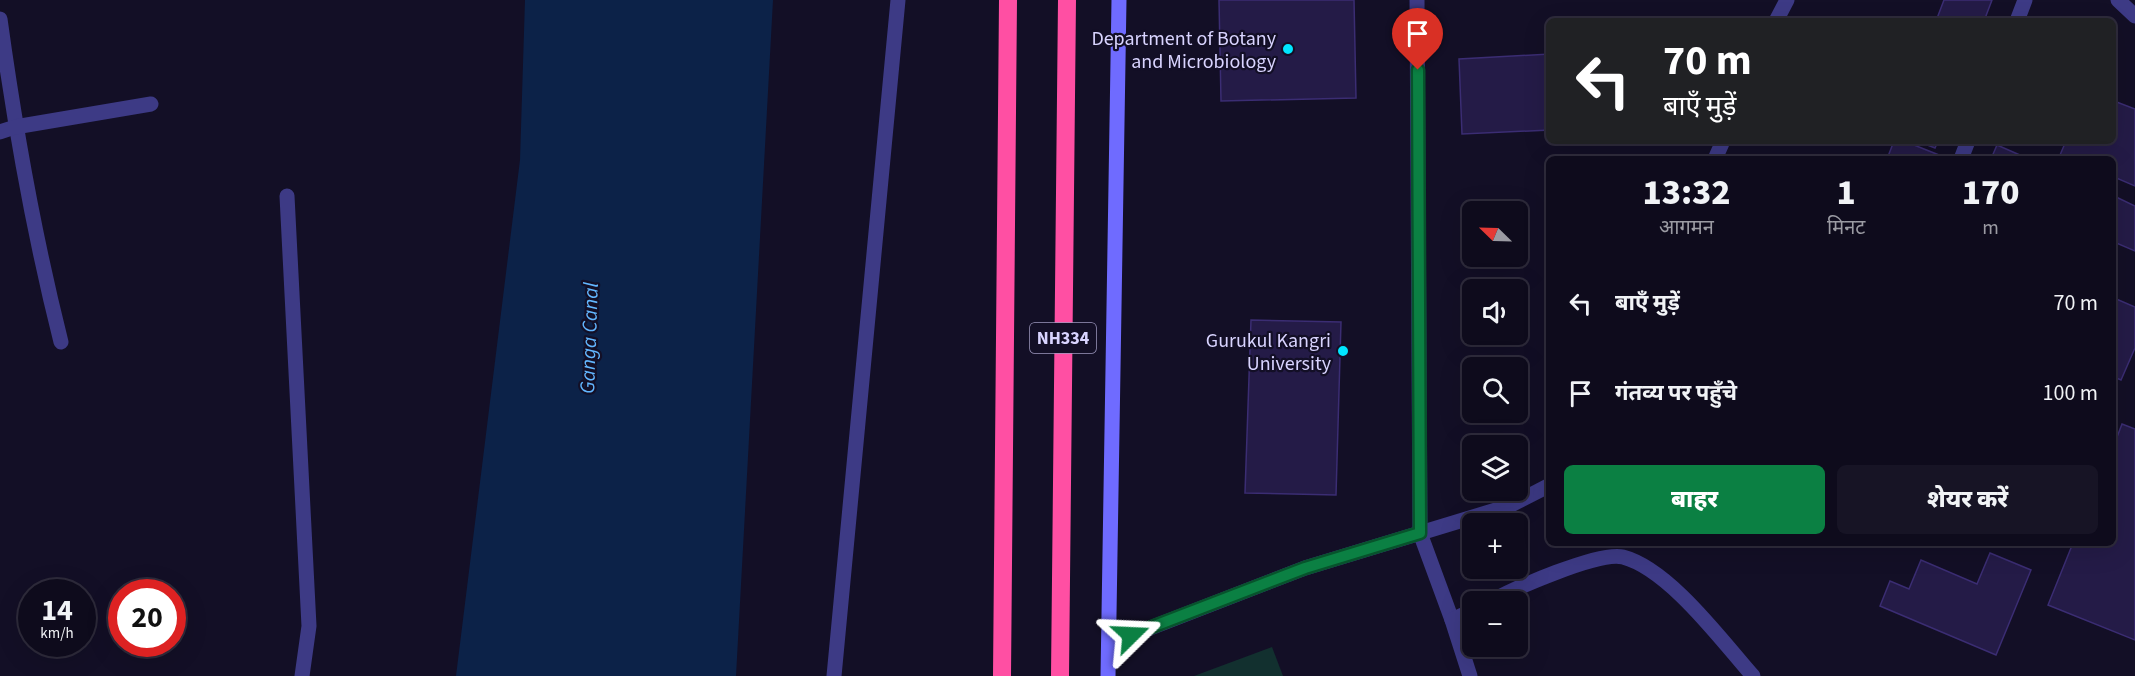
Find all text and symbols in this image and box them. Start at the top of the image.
pin [1392,8,1443,70]
icon: arrive [1401,17,1434,50]
place label: Department of Botany and Microbiology [1091,25,1277,76]
text: 70 m [1663,31,1752,91]
marker: Department of Botany and Microbiology [1281,42,1295,56]
icon: left [1564,42,1642,120]
text: बाएँ मुड़ें [1663,87,1736,126]
text: 13:32 [1642,167,1731,218]
text: 1 [1837,167,1856,218]
text: 170 [1962,167,2019,218]
north arrow [1462,201,1528,267]
map controls [1462,201,1528,657]
text: आगमन [1659,214,1714,242]
text: मिनट [1827,214,1865,242]
text: m [1982,214,1999,242]
button: sound [1462,279,1528,345]
water label: Ganga Canal [572,281,606,394]
icon: left [1564,287,1597,320]
text: बाएँ मुड़ें [1615,287,1680,319]
text: 70 m [2053,287,2098,319]
road number: NH334 [1030,323,1096,353]
place label: Gurukul Kangri University [1206,327,1332,378]
marker: Gurukul Kangri University [1336,344,1350,358]
button: search [1462,357,1528,423]
icon: arrive [1564,377,1597,410]
text: गंतव्य पर पहुँचे [1615,377,1737,409]
text: 100 m [2043,377,2098,409]
button: layers [1462,435,1528,501]
button: बाहर [1564,465,1825,534]
button: शेयर करें [1837,465,2098,534]
button: + [1462,513,1528,579]
speed limit sign: 20 [108,579,186,657]
text: 14 [41,589,73,632]
button: − [1462,591,1528,657]
position arrow [1099,603,1163,667]
text: km/h [40,623,74,644]

